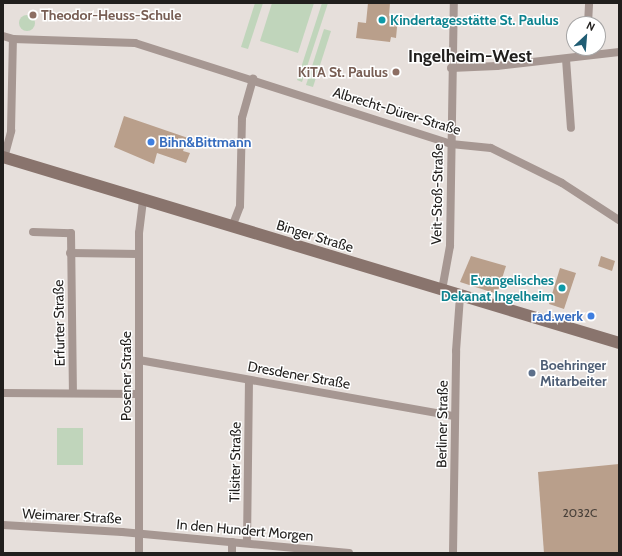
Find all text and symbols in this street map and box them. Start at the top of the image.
place label: Theodor-Heuss-Schule [41,7,181,23]
marker: Theodor-Heuss-Schule [28,10,38,20]
place label: Kindertagesstätte St. Paulus [390,12,559,28]
marker: Kindertagesstätte St. Paulus [377,15,387,25]
north arrow [566,16,606,56]
text: N [584,18,597,34]
district label: Ingelheim-West [408,45,532,67]
place label: KiTA St. Paulus [298,64,388,80]
marker: KiTA St. Paulus [391,67,401,77]
street label: Albrecht-Dürer-Straße [331,84,463,138]
place label: Bihn&Bittmann [159,134,251,150]
marker: Bihn&Bittmann [146,137,156,147]
street label: Veit-Stoß-Straße [428,143,446,245]
street label: Binger Straße [274,216,356,256]
place label: Evangelisches Dekanat Ingelheim [441,272,554,304]
street label: Erfurter Straße [50,279,68,367]
marker: Evangelisches Dekanat Ingelheim [557,283,567,293]
place label: rad.werk [532,308,583,324]
marker: rad.werk [586,311,596,321]
street label: Posener Straße [118,331,134,421]
place label: Boehringer Mitarbeiter [540,357,606,390]
street label: Dresdener Straße [246,358,352,392]
marker: Boehringer Mitarbeiter [527,368,537,378]
street label: Berliner Straße [433,380,451,468]
street label: Tilsiter Straße [226,422,244,502]
street label: Weimarer Straße [22,505,122,527]
house number: 2032C [563,506,597,520]
street label: In den Hundert Morgen [176,516,314,544]

